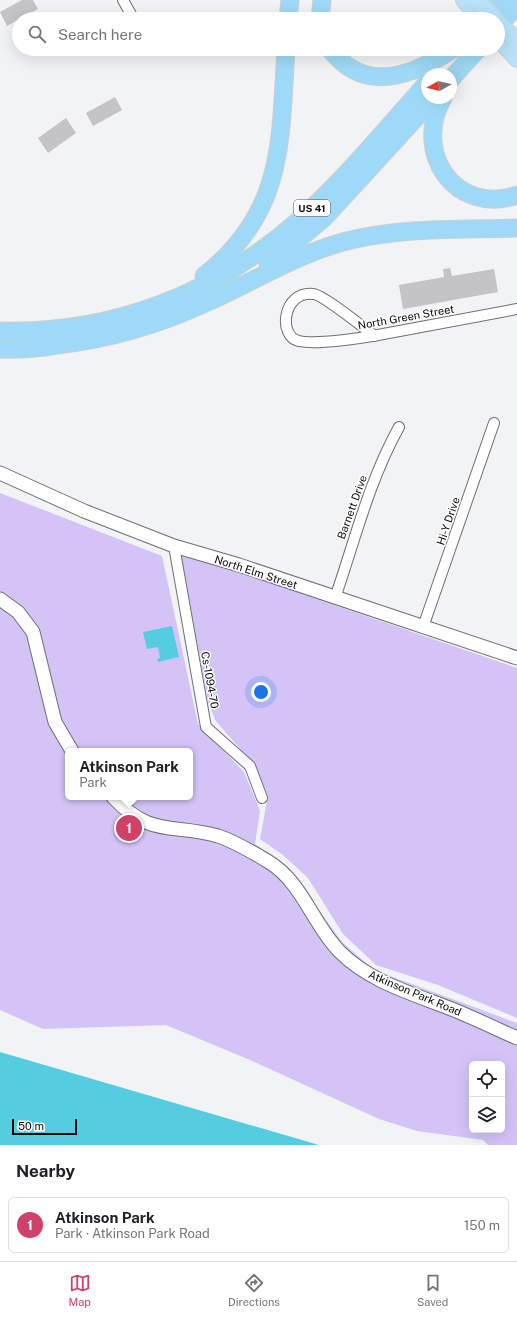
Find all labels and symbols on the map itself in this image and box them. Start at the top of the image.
north arrow [421,68,457,104]
road number: US 41 [294,200,330,216]
street label: North Green Street [357,303,455,331]
street label: Barnett Drive [335,473,369,541]
street label: Hi-Y Drive [434,495,462,547]
street label: North Elm Street [213,553,299,591]
street label: Cs-1094-70 [199,651,221,710]
your location [251,682,271,702]
pin: 1 [116,813,142,843]
street label: Atkinson Park Road [367,968,463,1018]
scale bar [12,1117,77,1136]

